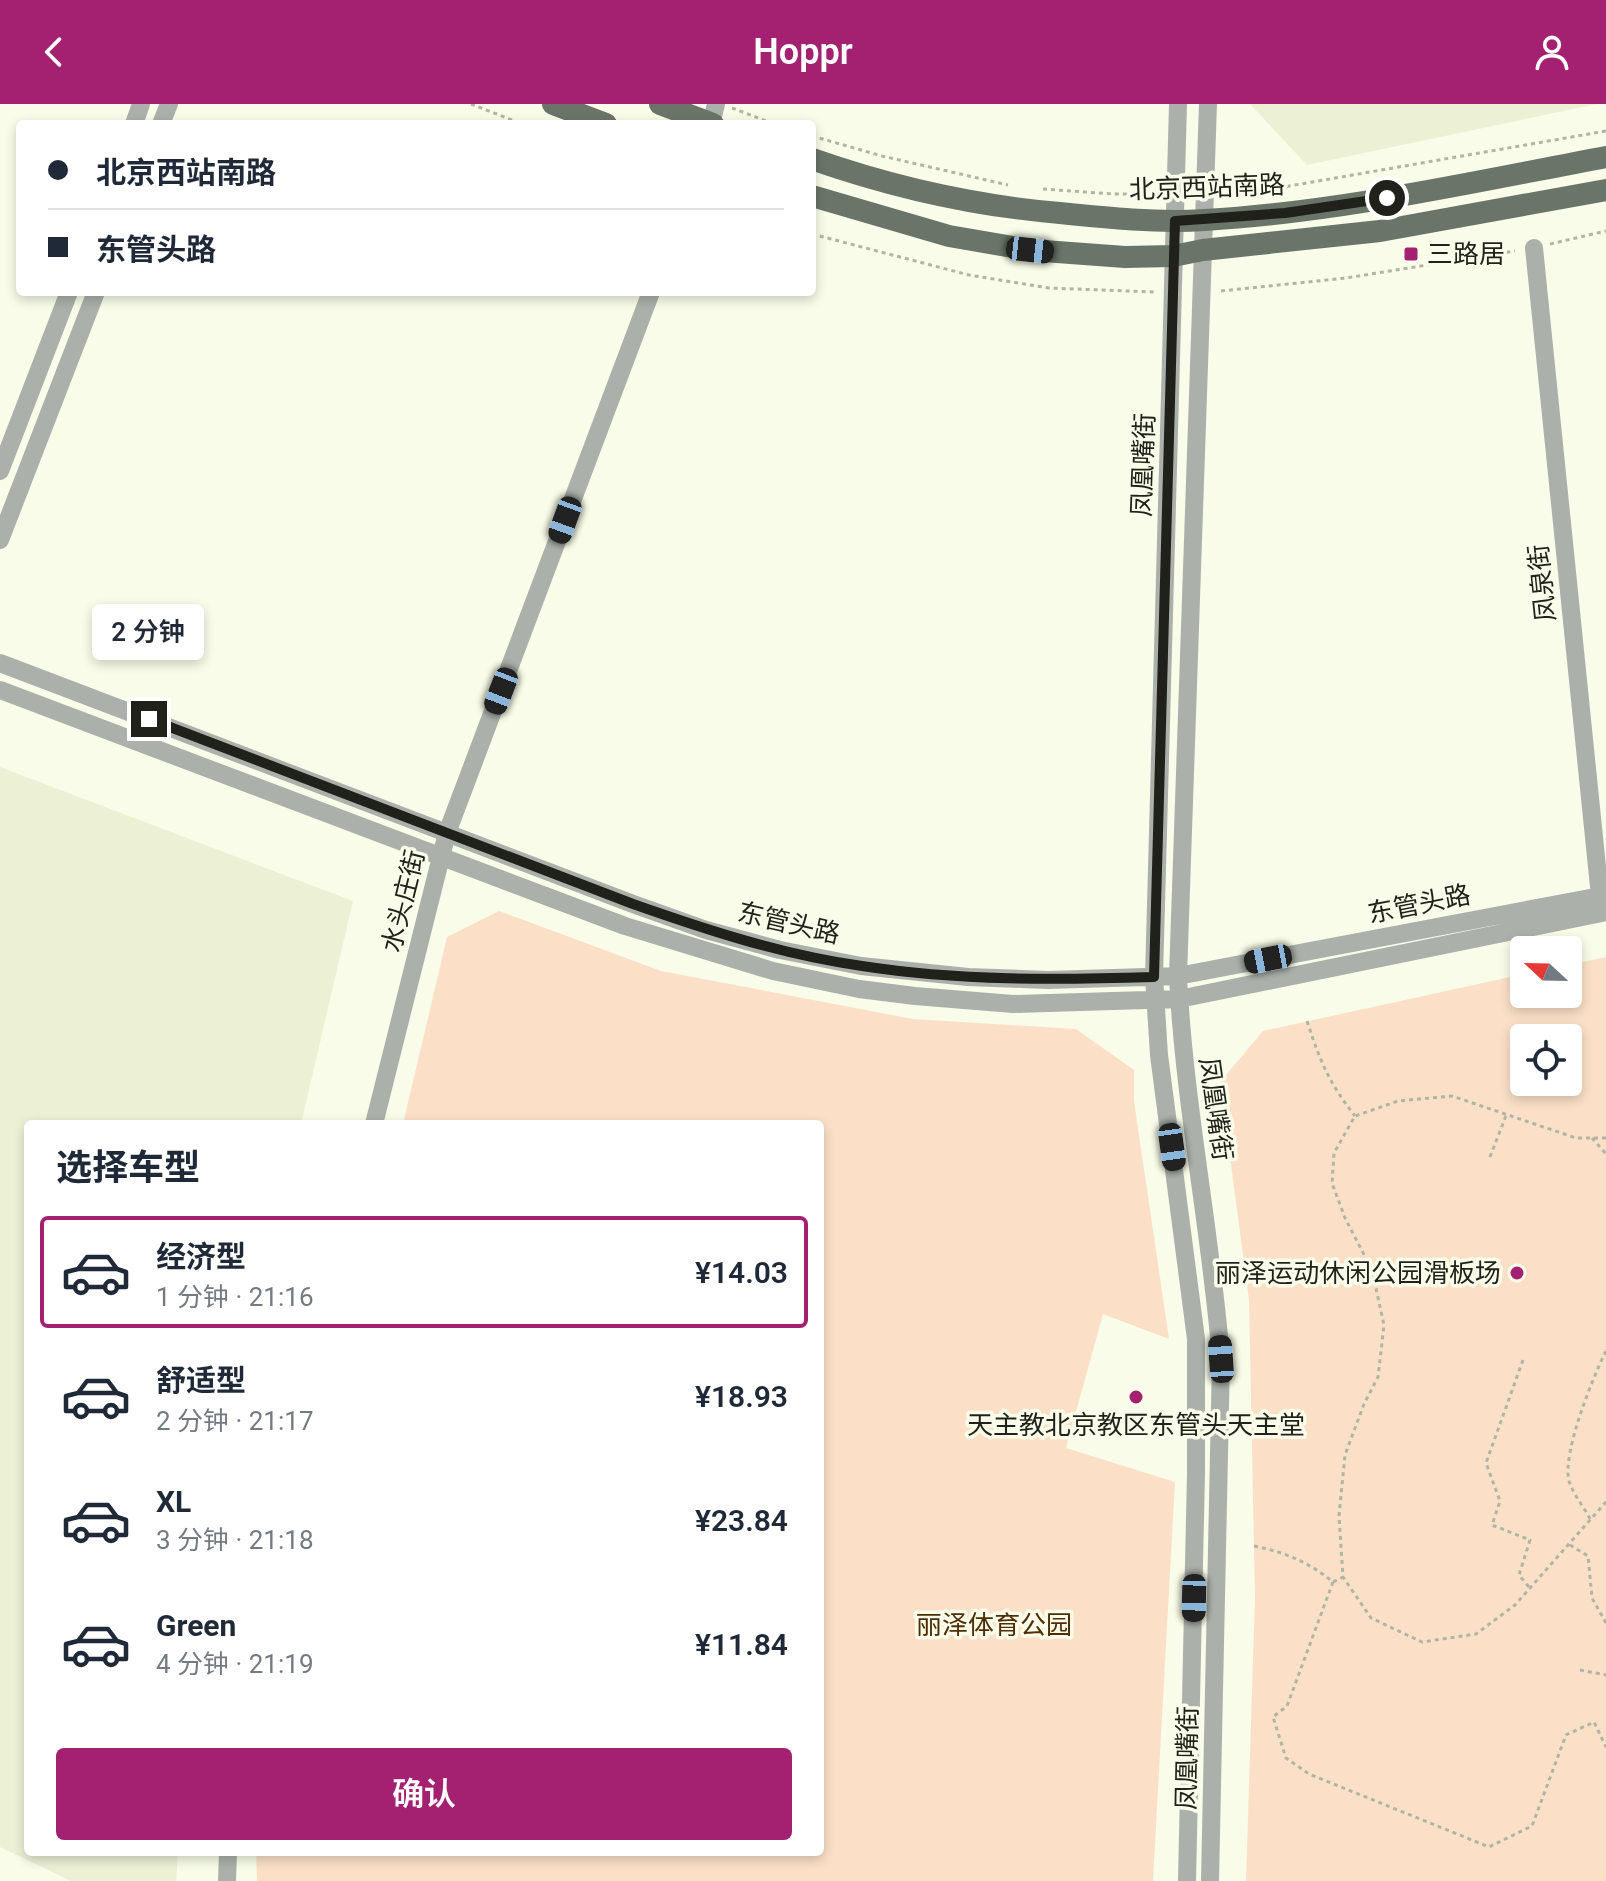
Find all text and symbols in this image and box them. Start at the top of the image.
icon: back [32,30,76,74]
icon: person [1530,30,1574,74]
text: Hoppr [753,31,853,73]
text: 北京西站南路 [96,155,276,190]
street label: 北京西站南路 [1129,169,1285,205]
route start [1369,180,1405,216]
text: 东管头路 [96,232,216,267]
car [1005,236,1055,264]
place label: 三路居 [1427,239,1505,269]
marker: 三路居 [1402,245,1420,263]
street label: 凤凰嘴街 [1126,413,1160,517]
car [546,493,584,547]
street label: 凤泉街 [1523,543,1561,623]
callout: 2 分钟 [93,603,205,659]
text: 2 分钟 [111,617,185,647]
car [481,664,521,718]
route end [131,701,167,737]
street label: 水头庄街 [376,847,430,955]
street label: 东管头路 [1365,879,1473,929]
street label: 东管头路 [735,897,843,949]
north arrow [1510,936,1582,1008]
map controls [1510,936,1582,1096]
car [1242,943,1294,975]
button: locate [1510,1024,1582,1096]
street label: 凤凰嘴街 [1194,1055,1238,1163]
car [1157,1122,1187,1172]
text: 选择车型 [56,1147,200,1189]
icon: car [60,1236,132,1308]
text: 经济型 [156,1239,246,1274]
text: ¥14.03 [695,1255,788,1290]
place label: 丽泽运动休闲公园滑板场 [1215,1258,1501,1288]
marker: 丽泽运动休闲公园滑板场 [1508,1264,1526,1282]
text: 1 分钟 · 21:16 [156,1282,314,1312]
car [1207,1334,1235,1384]
icon: car [60,1360,132,1432]
text: 舒适型 [156,1363,246,1398]
text: ¥18.93 [695,1379,788,1414]
marker: 天主教北京教区东管头天主堂 [1127,1388,1145,1406]
text: 2 分钟 · 21:17 [156,1406,314,1436]
place label: 天主教北京教区东管头天主堂 [967,1410,1305,1440]
icon: car [60,1484,132,1556]
text: XL [156,1484,191,1519]
text: ¥23.84 [695,1503,788,1538]
text: 3 分钟 · 21:18 [156,1525,314,1555]
car [1182,1574,1206,1622]
icon: car [60,1608,132,1680]
text: Green [156,1608,236,1643]
park label: 丽泽体育公园 [916,1610,1072,1640]
text: ¥11.84 [695,1627,788,1662]
text: 4 分钟 · 21:19 [156,1649,314,1679]
street label: 凤凰嘴街 [1171,1706,1203,1810]
button: 确认 [56,1748,792,1840]

